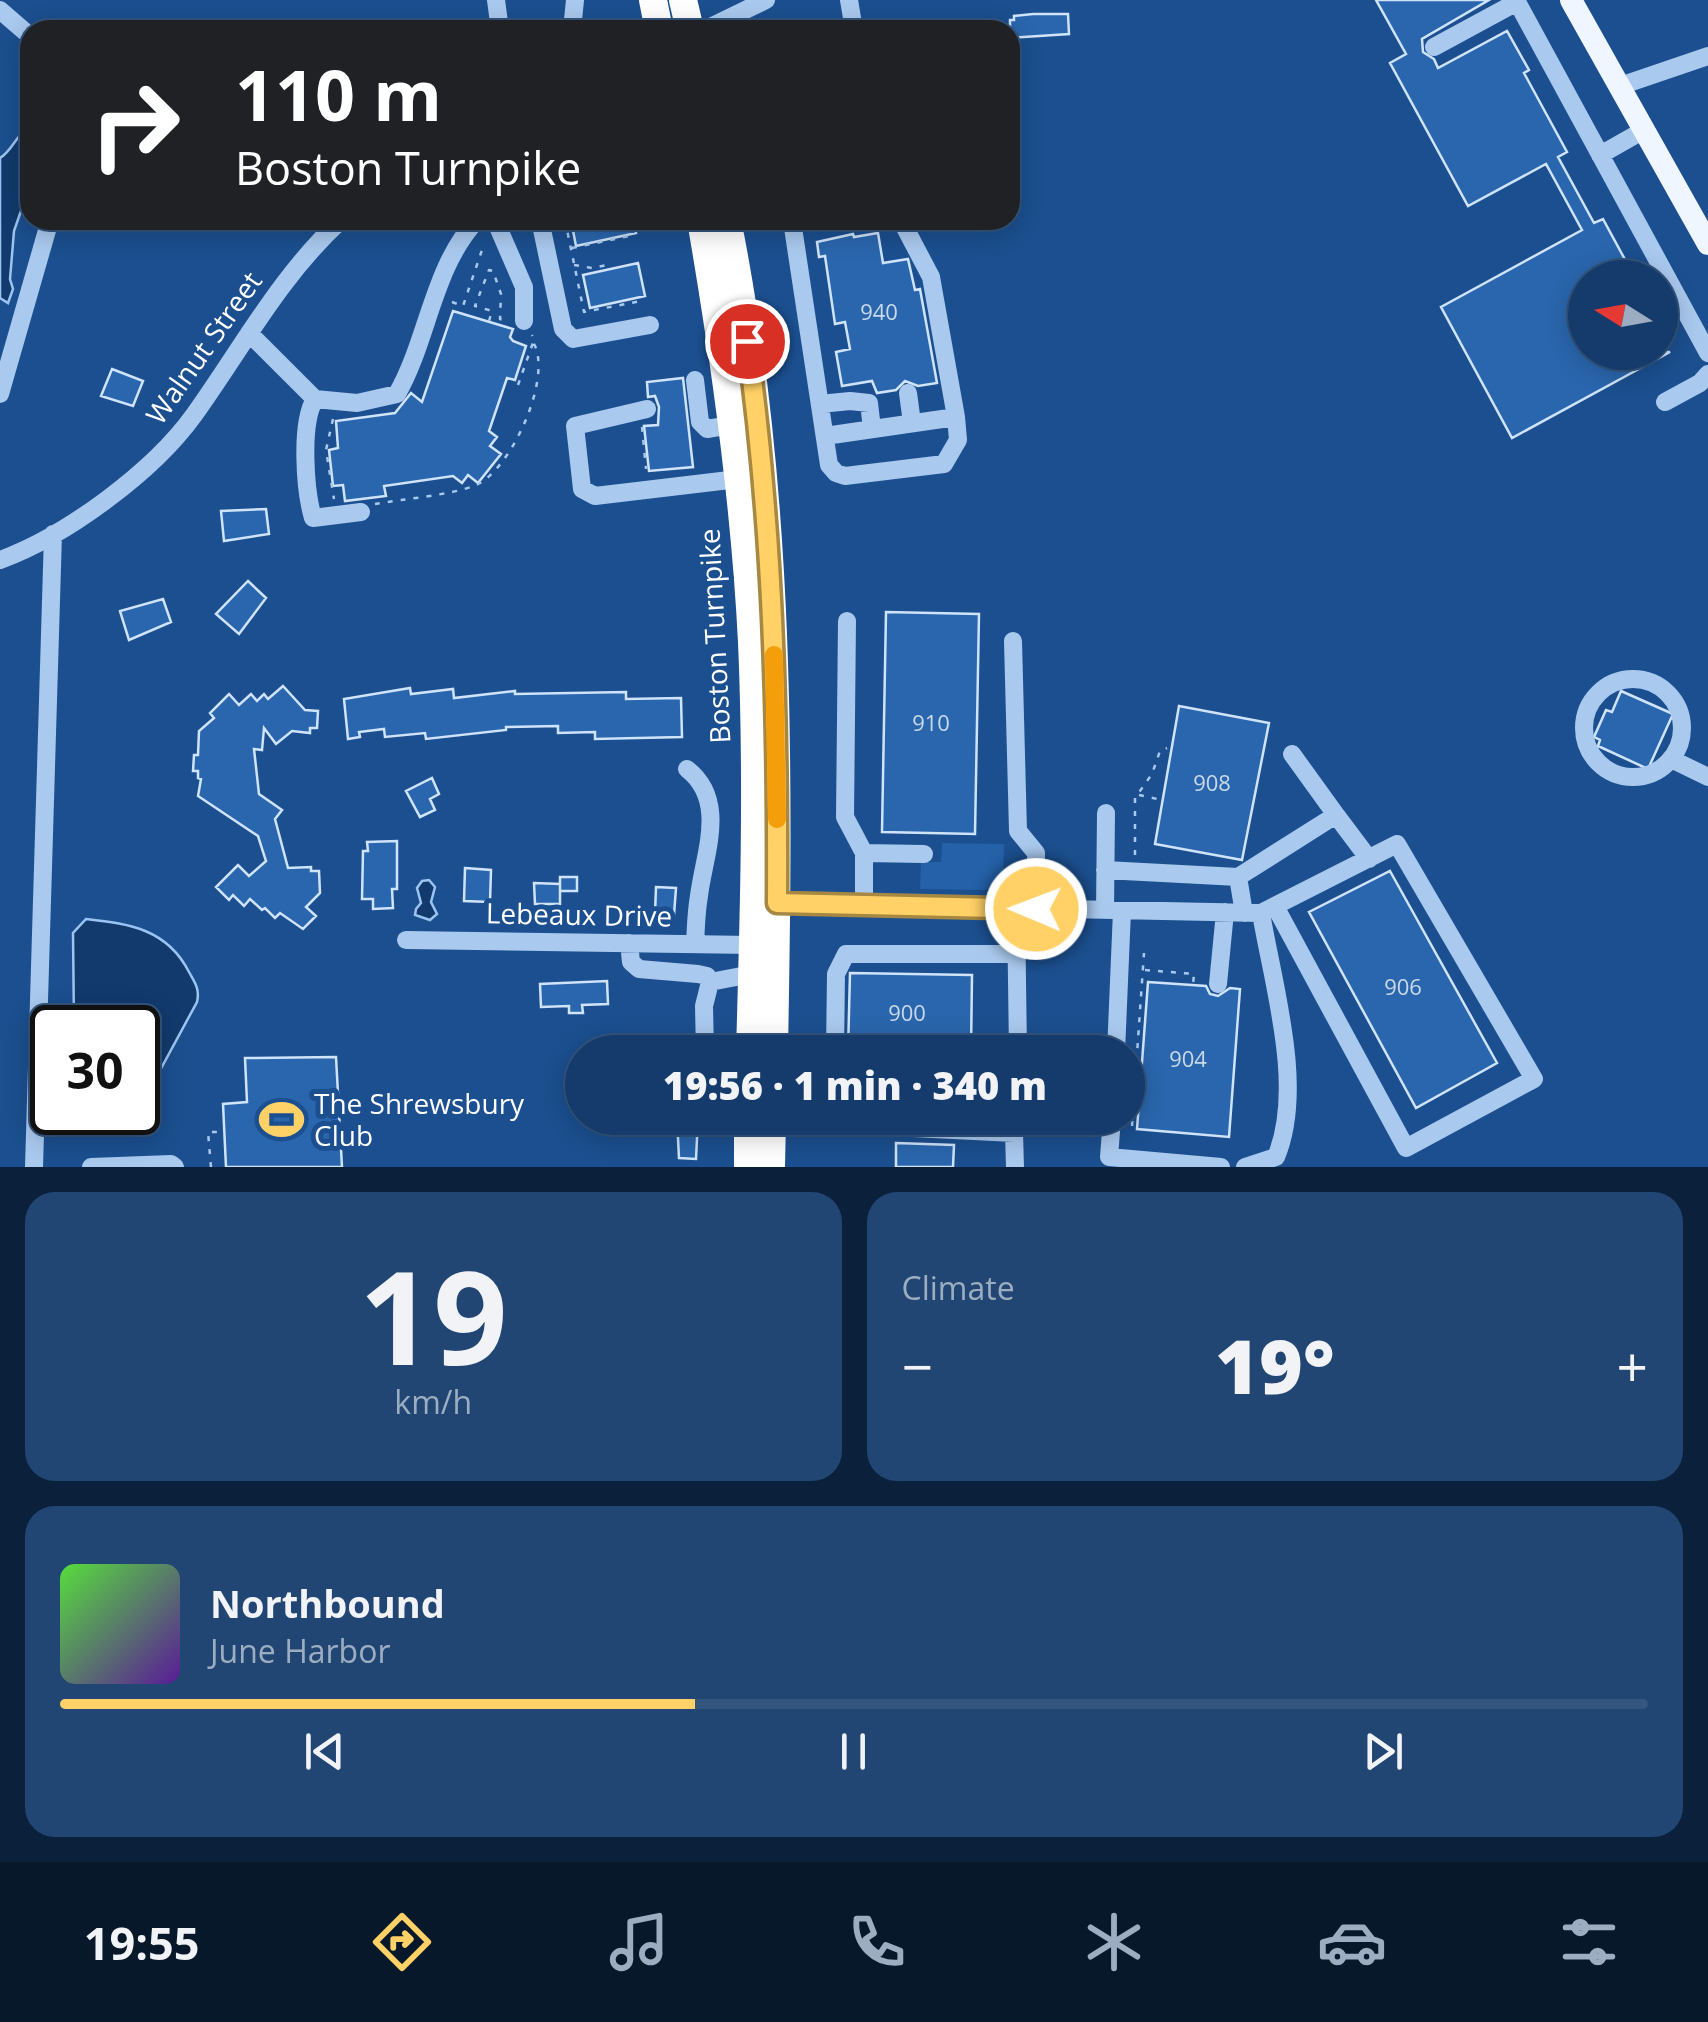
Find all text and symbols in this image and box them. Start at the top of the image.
text: 110 m [235,46,442,142]
icon: right [70,60,200,190]
text: Boston Turnpike [235,137,581,198]
north arrow [1568,260,1678,370]
map controls [1568,260,1678,370]
street label: Walnut Street [136,263,270,431]
house number: 940 [860,296,898,326]
pin [705,299,790,384]
icon: arrive [720,314,775,369]
street label: Boston Turnpike [689,528,739,745]
house number: 910 [912,707,950,737]
house number: 908 [1193,767,1231,797]
position arrow [984,857,1088,961]
street label: Lebeaux Drive [486,893,673,935]
house number: 906 [1384,971,1422,1001]
house number: 900 [888,997,926,1027]
speed limit sign: 30 [30,1005,160,1135]
house number: 904 [1169,1043,1207,1073]
text: 19:56 · 1 min · 340 m [663,1059,1047,1111]
place label: The Shrewsbury Club [314,1084,525,1154]
sports icon: The Shrewsbury Club [257,1096,305,1144]
text: 19 [359,1226,508,1403]
text: Climate [902,1266,1015,1309]
text: 19° [1215,1314,1335,1416]
text: − [902,1328,933,1403]
text: + [1617,1328,1648,1403]
text: km/h [394,1380,472,1423]
text: Northbound [210,1577,445,1629]
text: June Harbor [210,1629,390,1672]
icon: previous [297,1724,352,1779]
icon: pause [826,1724,881,1779]
icon: next [1356,1724,1411,1779]
icon: directions [367,1907,437,1977]
icon: music [604,1907,674,1977]
icon: phone [842,1907,912,1977]
icon: climate [1079,1907,1149,1977]
icon: car [1317,1907,1387,1977]
icon: filters [1554,1907,1624,1977]
text: 19:55 [84,1912,199,1973]

